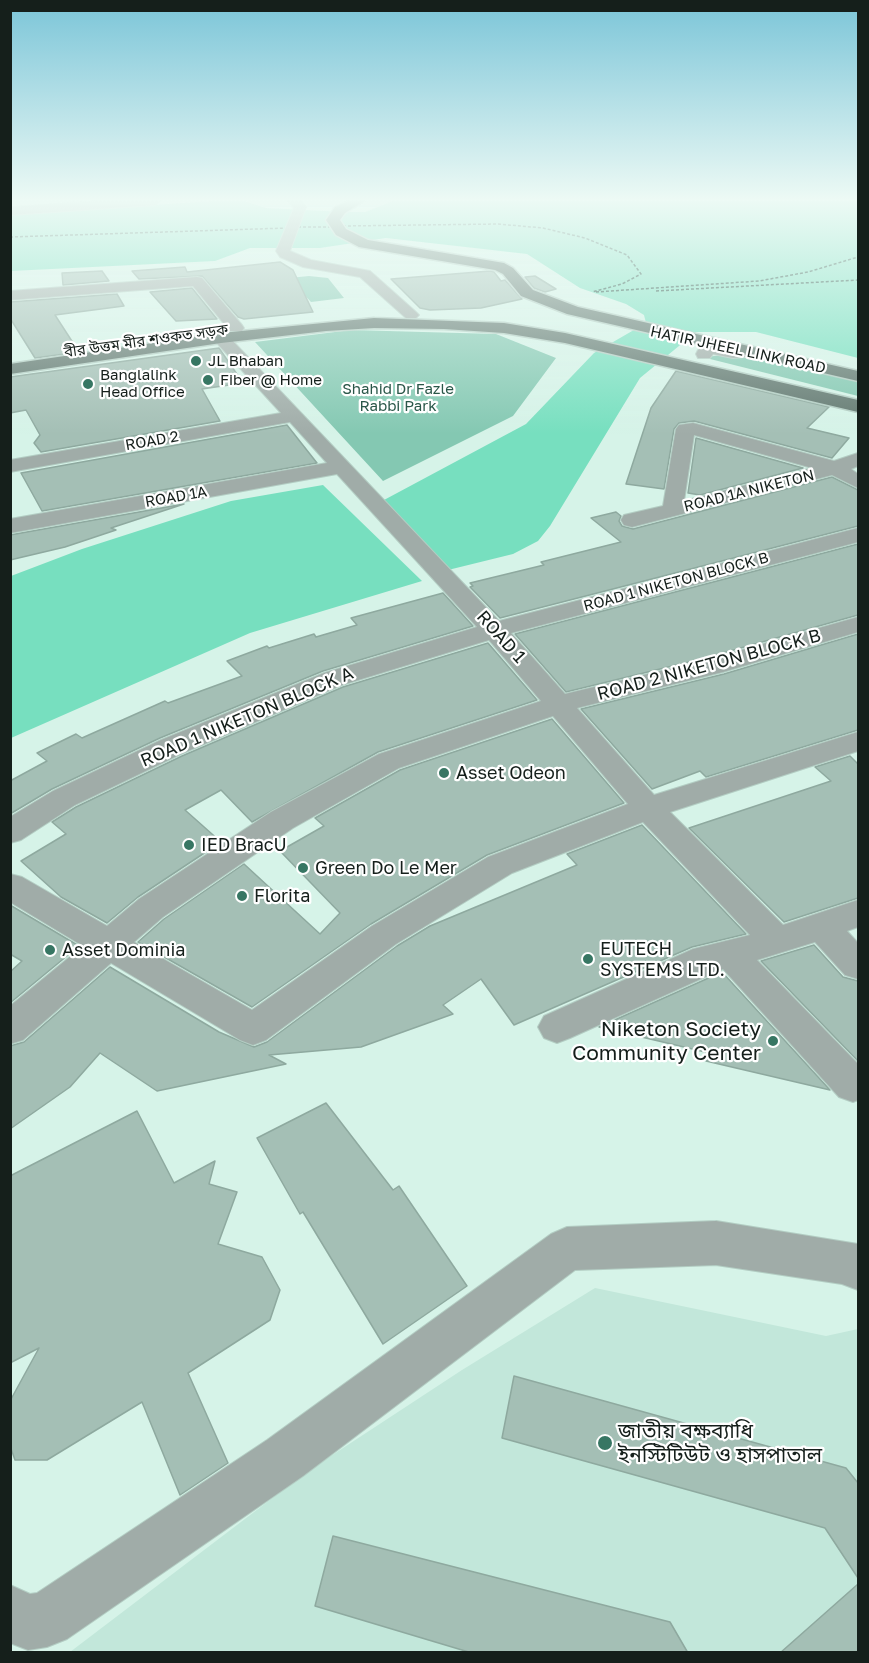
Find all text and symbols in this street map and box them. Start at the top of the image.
street label: বীর উত্তম মীর শওকত সড়ক [63,321,229,361]
street label: HATIR JHEEL LINK ROAD [649,323,827,377]
place label: JL Bhaban [208,352,283,370]
marker: JL Bhaban [189,354,203,368]
place label: Banglalink Head Office [100,366,185,401]
place label: Fiber @ Home [220,371,322,389]
marker: Fiber @ Home [201,373,215,387]
marker: Banglalink Head Office [81,377,95,391]
park label: Shahid Dr Fazle Rabbi Park [342,380,454,415]
street label: ROAD 2 [124,427,180,455]
street label: ROAD 1A NIKETON [682,466,816,516]
street label: ROAD 1A [144,483,208,511]
street label: ROAD 1 NIKETON BLOCK B [582,549,770,615]
street label: ROAD 1 [472,606,530,668]
street label: ROAD 2 NIKETON BLOCK B [595,625,823,705]
street label: ROAD 1 NIKETON BLOCK A [137,662,357,772]
place label: Asset Odeon [456,762,566,784]
marker: Asset Odeon [437,766,451,780]
place label: IED BracU [201,834,287,856]
marker: IED BracU [182,838,196,852]
place label: Green Do Le Mer [315,857,457,879]
marker: Green Do Le Mer [296,861,310,875]
place label: Florita [254,885,310,907]
marker: Florita [235,889,249,903]
place label: EUTECH SYSTEMS LTD. [600,938,725,980]
place label: Asset Dominia [62,939,185,961]
marker: Asset Dominia [43,943,57,957]
marker: EUTECH SYSTEMS LTD. [581,952,595,966]
place label: Niketon Society Community Center [572,1016,761,1066]
marker: Niketon Society Community Center [766,1034,780,1048]
place label: জাতীয় বক্ষব্যাধি ইনস্টিটিউট ও হাসপাতাল [618,1418,822,1468]
marker: জাতীয় বক্ষব্যাধি ইনস্টিটিউট ও হাসপাতাল [596,1434,614,1452]

